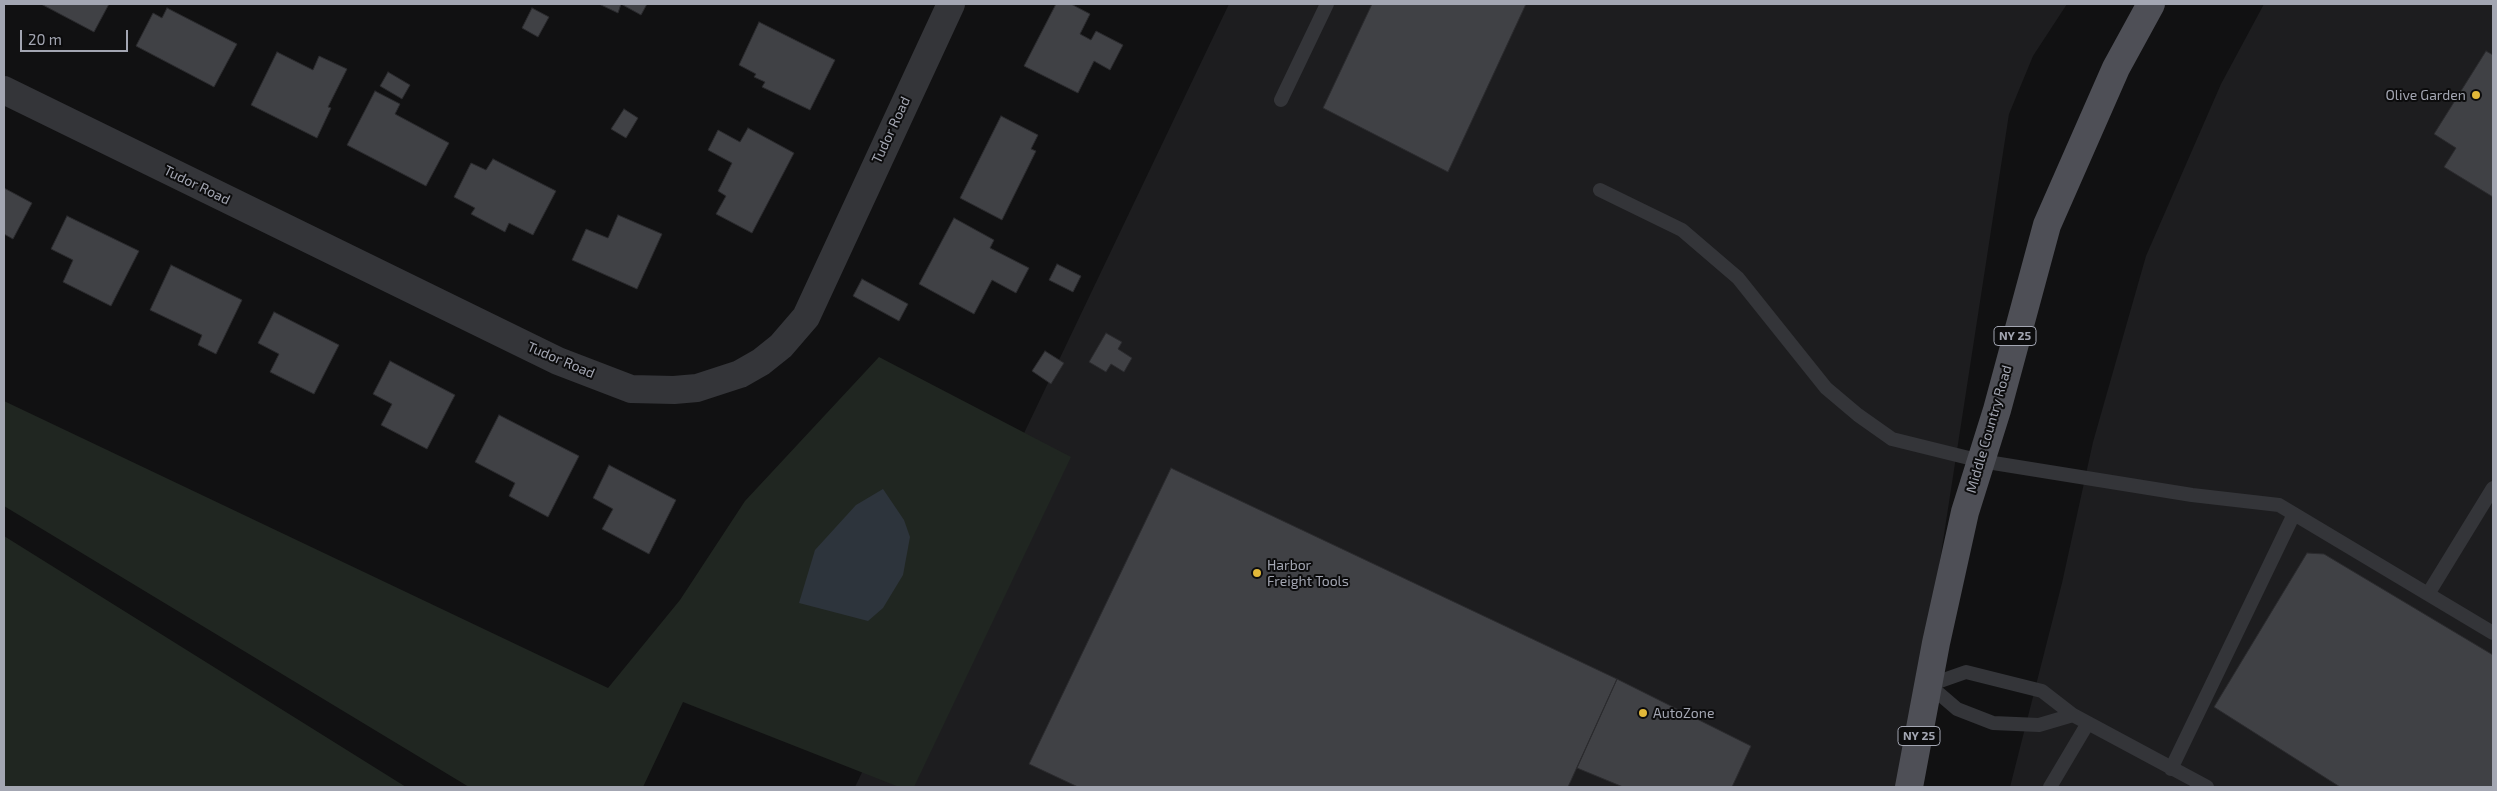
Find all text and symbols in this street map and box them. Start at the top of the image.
scale bar [22,20,130,52]
text: 20 m [28,30,62,48]
place label: Olive Garden [2385,87,2466,103]
marker: Olive Garden [2470,89,2482,101]
street label: Tudor Road [868,94,914,166]
street label: Tudor Road [161,162,233,208]
road number: NY 25 [1994,326,2036,346]
street label: Tudor Road [525,338,597,382]
street label: Middle Country Road [1963,363,2015,495]
place label: Harbor Freight Tools [1267,557,1349,590]
marker: Harbor Freight Tools [1251,567,1263,579]
place label: AutoZone [1653,705,1714,721]
marker: AutoZone [1637,707,1649,719]
road number: NY 25 [1898,726,1940,746]

